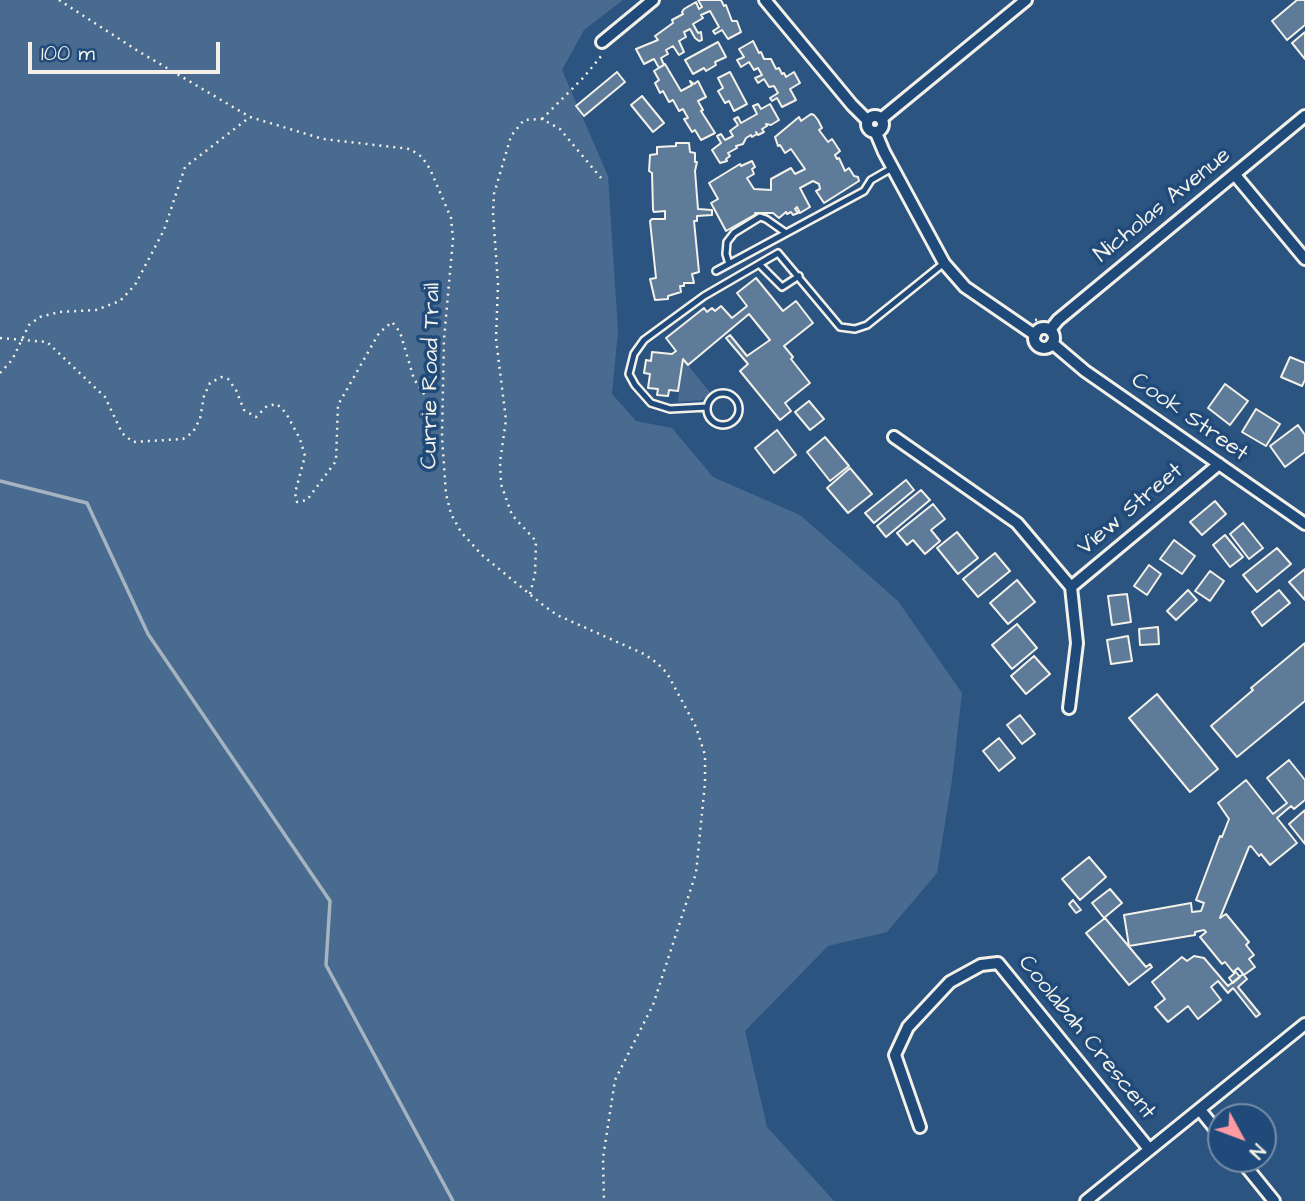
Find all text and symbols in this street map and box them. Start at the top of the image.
scale bar [32,28,224,72]
text: 100 m [41,39,95,68]
street label: Nicholas Avenue [1089,143,1237,269]
street label: Currie Road Trail [417,283,447,469]
street label: Cook Street [1125,368,1253,468]
street label: View Street [1073,458,1189,562]
street label: Coolabah Crescent [1011,950,1161,1126]
north arrow [1207,1103,1277,1173]
text: N [1243,1137,1271,1164]

